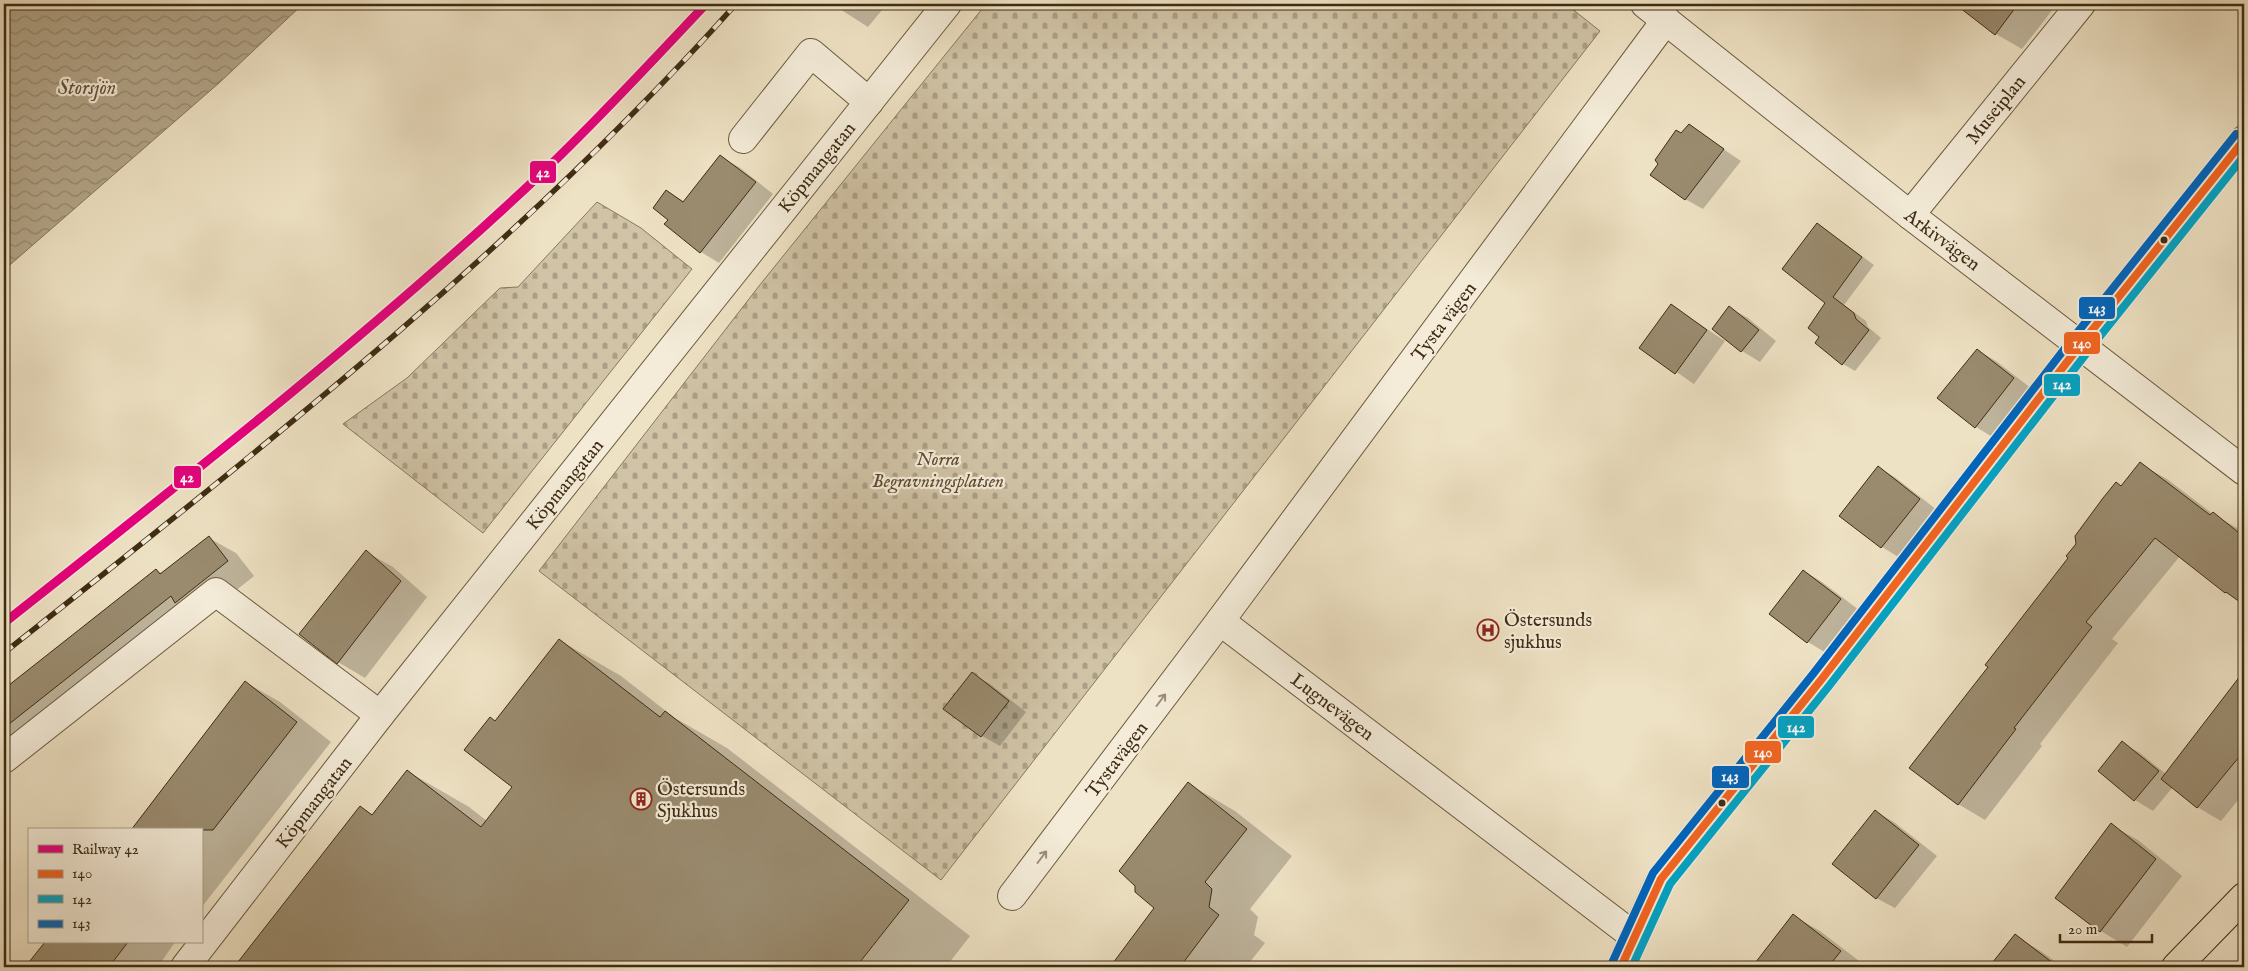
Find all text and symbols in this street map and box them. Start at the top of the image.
street label: Museiplan [1962,71,2032,150]
water label: Storsjön [58,76,116,101]
street label: Köpmangatan [773,118,862,219]
line badge: 42 [529,160,557,184]
text: 42 [536,164,550,182]
street label: Arkivvägen [1898,204,1985,277]
unlabelled marker [2159,235,2169,245]
street label: Tysta vägen [1407,278,1482,367]
line badge: 143 [2078,296,2116,320]
text: 143 [2088,300,2106,318]
line badge: 140 [2063,331,2101,355]
text: 140 [2073,335,2092,353]
line badge: 142 [2043,373,2081,397]
text: 142 [2053,376,2072,394]
street label: Köpmangatan [521,435,610,536]
park label: Norra Begravningsplatsen [872,448,1004,494]
line badge: 42 [173,465,202,489]
text: 42 [180,469,194,487]
place label: Östersunds sjukhus [1504,609,1592,655]
hospital icon: Östersunds sjukhus [1476,618,1500,642]
street label: Lugnevägen [1285,668,1378,747]
one-way arrow [1156,693,1166,707]
line badge: 142 [1777,715,1815,739]
street label: Tystavägen [1081,717,1154,803]
text: 142 [1787,719,1806,737]
line badge: 140 [1744,740,1782,764]
text: 140 [1754,744,1773,762]
street label: Köpmangatan [271,752,358,854]
line badge: 143 [1711,765,1750,789]
text: 143 [1721,768,1739,786]
place label: Östersunds Sjukhus [657,778,745,824]
building icon: Östersunds Sjukhus [629,787,653,811]
unlabelled marker [1717,798,1727,808]
legend [28,828,202,944]
text: Railway 42 [72,840,139,859]
one-way arrow [1036,851,1047,864]
text: 140 [72,864,92,883]
text: 142 [72,890,92,909]
scale bar [2060,911,2153,943]
text: 143 [72,914,91,933]
text: 20 m [2068,920,2098,939]

